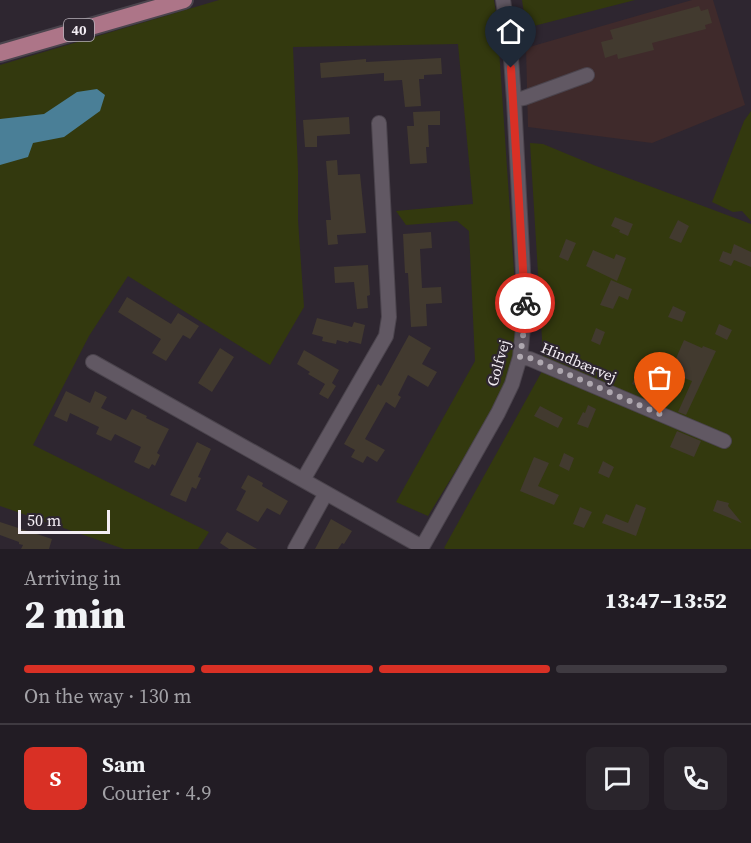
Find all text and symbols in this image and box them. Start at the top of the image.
pin [485,6,536,68]
icon: home [494,15,527,48]
road number: 40 [64,19,94,41]
courier [495,273,555,333]
icon: bike [509,287,542,320]
street label: Golfvej [481,337,515,389]
street label: Hindbærvej [538,337,620,387]
pin [634,352,685,414]
icon: bag [643,361,676,394]
scale bar [18,507,110,534]
text: 50 m [27,509,61,531]
text: Arriving in [24,564,121,592]
text: 13:47–13:52 [605,585,727,615]
text: 2 min [24,588,126,641]
text: On the way · 130 m [24,682,191,710]
button: chat [586,747,649,810]
button: phone [664,747,727,810]
text: Sam [102,749,146,779]
text: S [50,763,61,793]
text: Courier · 4.9 [102,779,211,807]

